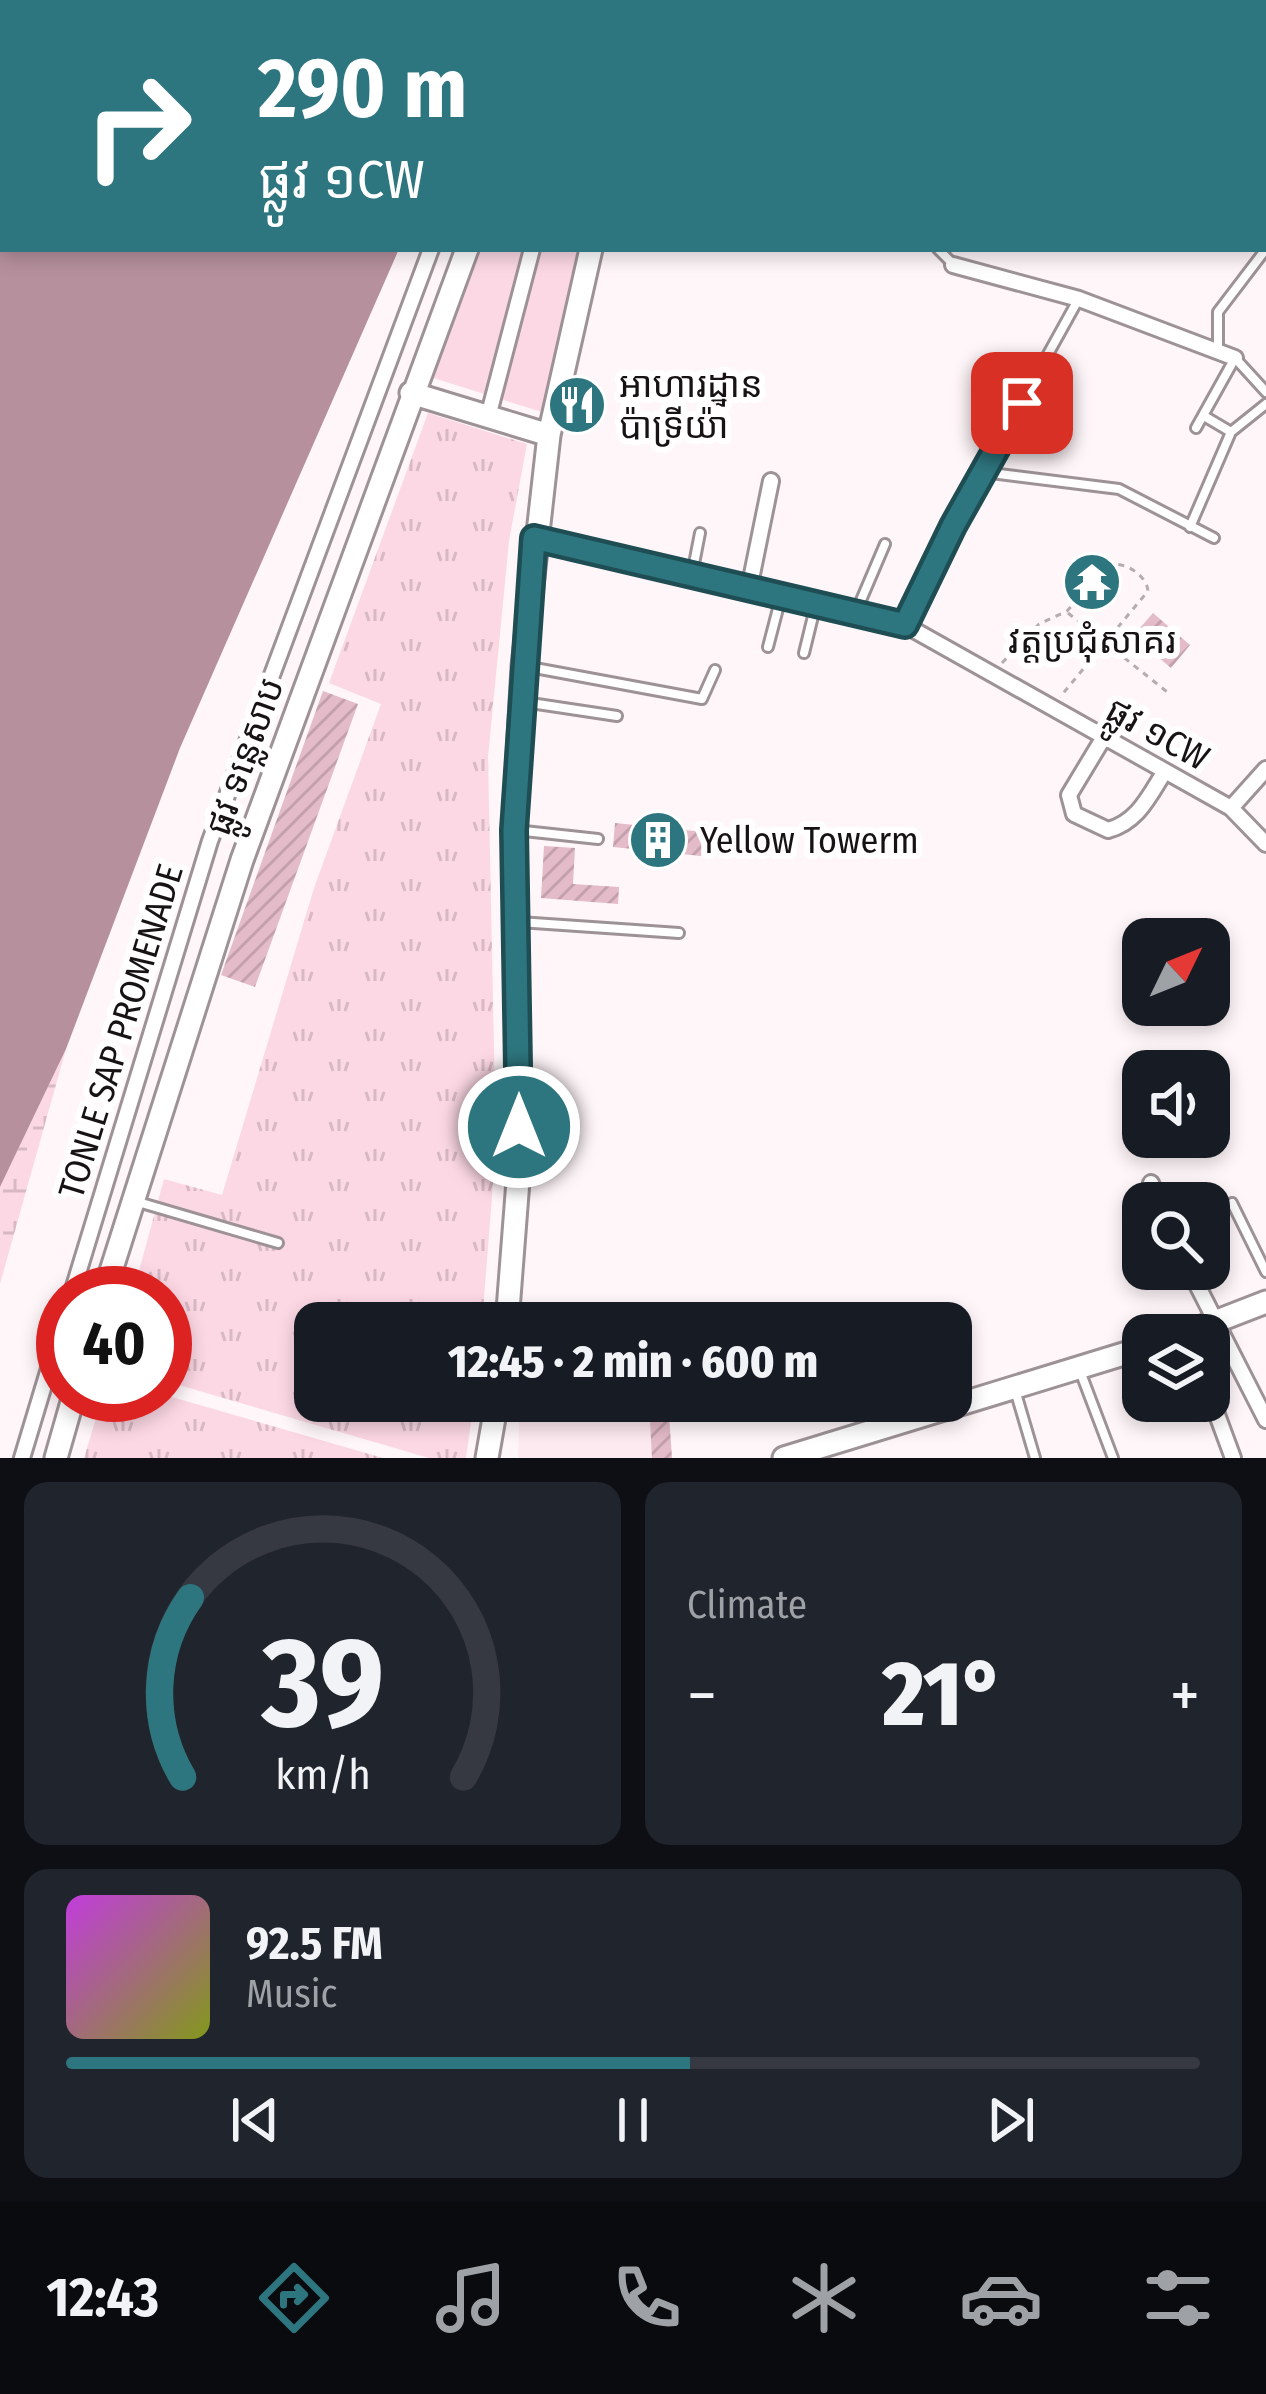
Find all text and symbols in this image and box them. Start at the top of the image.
text: 290 m [258,38,467,139]
icon: right [60,48,216,204]
text: ផ្លូវ ១CW [258,148,425,212]
pin [971,352,1073,454]
place label: អាហារដ្ឋាន ប៉ាទ្រីយ៉ា [619,363,763,448]
icon: arrive [989,370,1055,436]
restaurant icon: អាហារដ្ឋាន ប៉ាទ្រីយ៉ា [546,374,608,436]
temple icon: វត្តប្រជុំសាគរ [1061,551,1123,613]
place label: វត្តប្រជុំសាគរ [1008,619,1176,663]
street label: ផ្លូវ ទន្លេសាប [196,672,303,844]
street label: ផ្លូវ ១CW [1094,688,1217,789]
building icon: Yellow Towerm [627,809,689,871]
place label: Yellow Towerm [700,819,919,863]
street label: TONLE SAP PROMENADE [49,859,193,1203]
north arrow [1122,918,1230,1026]
map controls [1122,918,1230,1422]
button: sound [1122,1050,1230,1158]
position arrow [456,1064,582,1190]
button: search [1122,1182,1230,1290]
speed limit sign: 40 [36,1266,192,1422]
button: layers [1122,1314,1230,1422]
text: 12:45 · 2 min · 600 m [448,1335,818,1389]
text: Climate [687,1582,807,1628]
text: 39 [260,1609,384,1759]
text: 21° [882,1641,1004,1749]
text: − [687,1656,717,1735]
text: + [1170,1656,1200,1735]
text: km/h [275,1748,370,1799]
text: 92.5 FM [246,1917,383,1971]
text: Music [246,1971,337,2017]
icon: previous [222,2087,288,2153]
icon: pause [600,2087,666,2153]
icon: next [978,2087,1044,2153]
icon: directions [252,2256,336,2340]
icon: music [429,2256,513,2340]
icon: phone [605,2256,689,2340]
icon: climate [782,2256,866,2340]
icon: car [959,2256,1043,2340]
icon: filters [1136,2256,1220,2340]
text: 12:43 [46,2266,159,2330]

